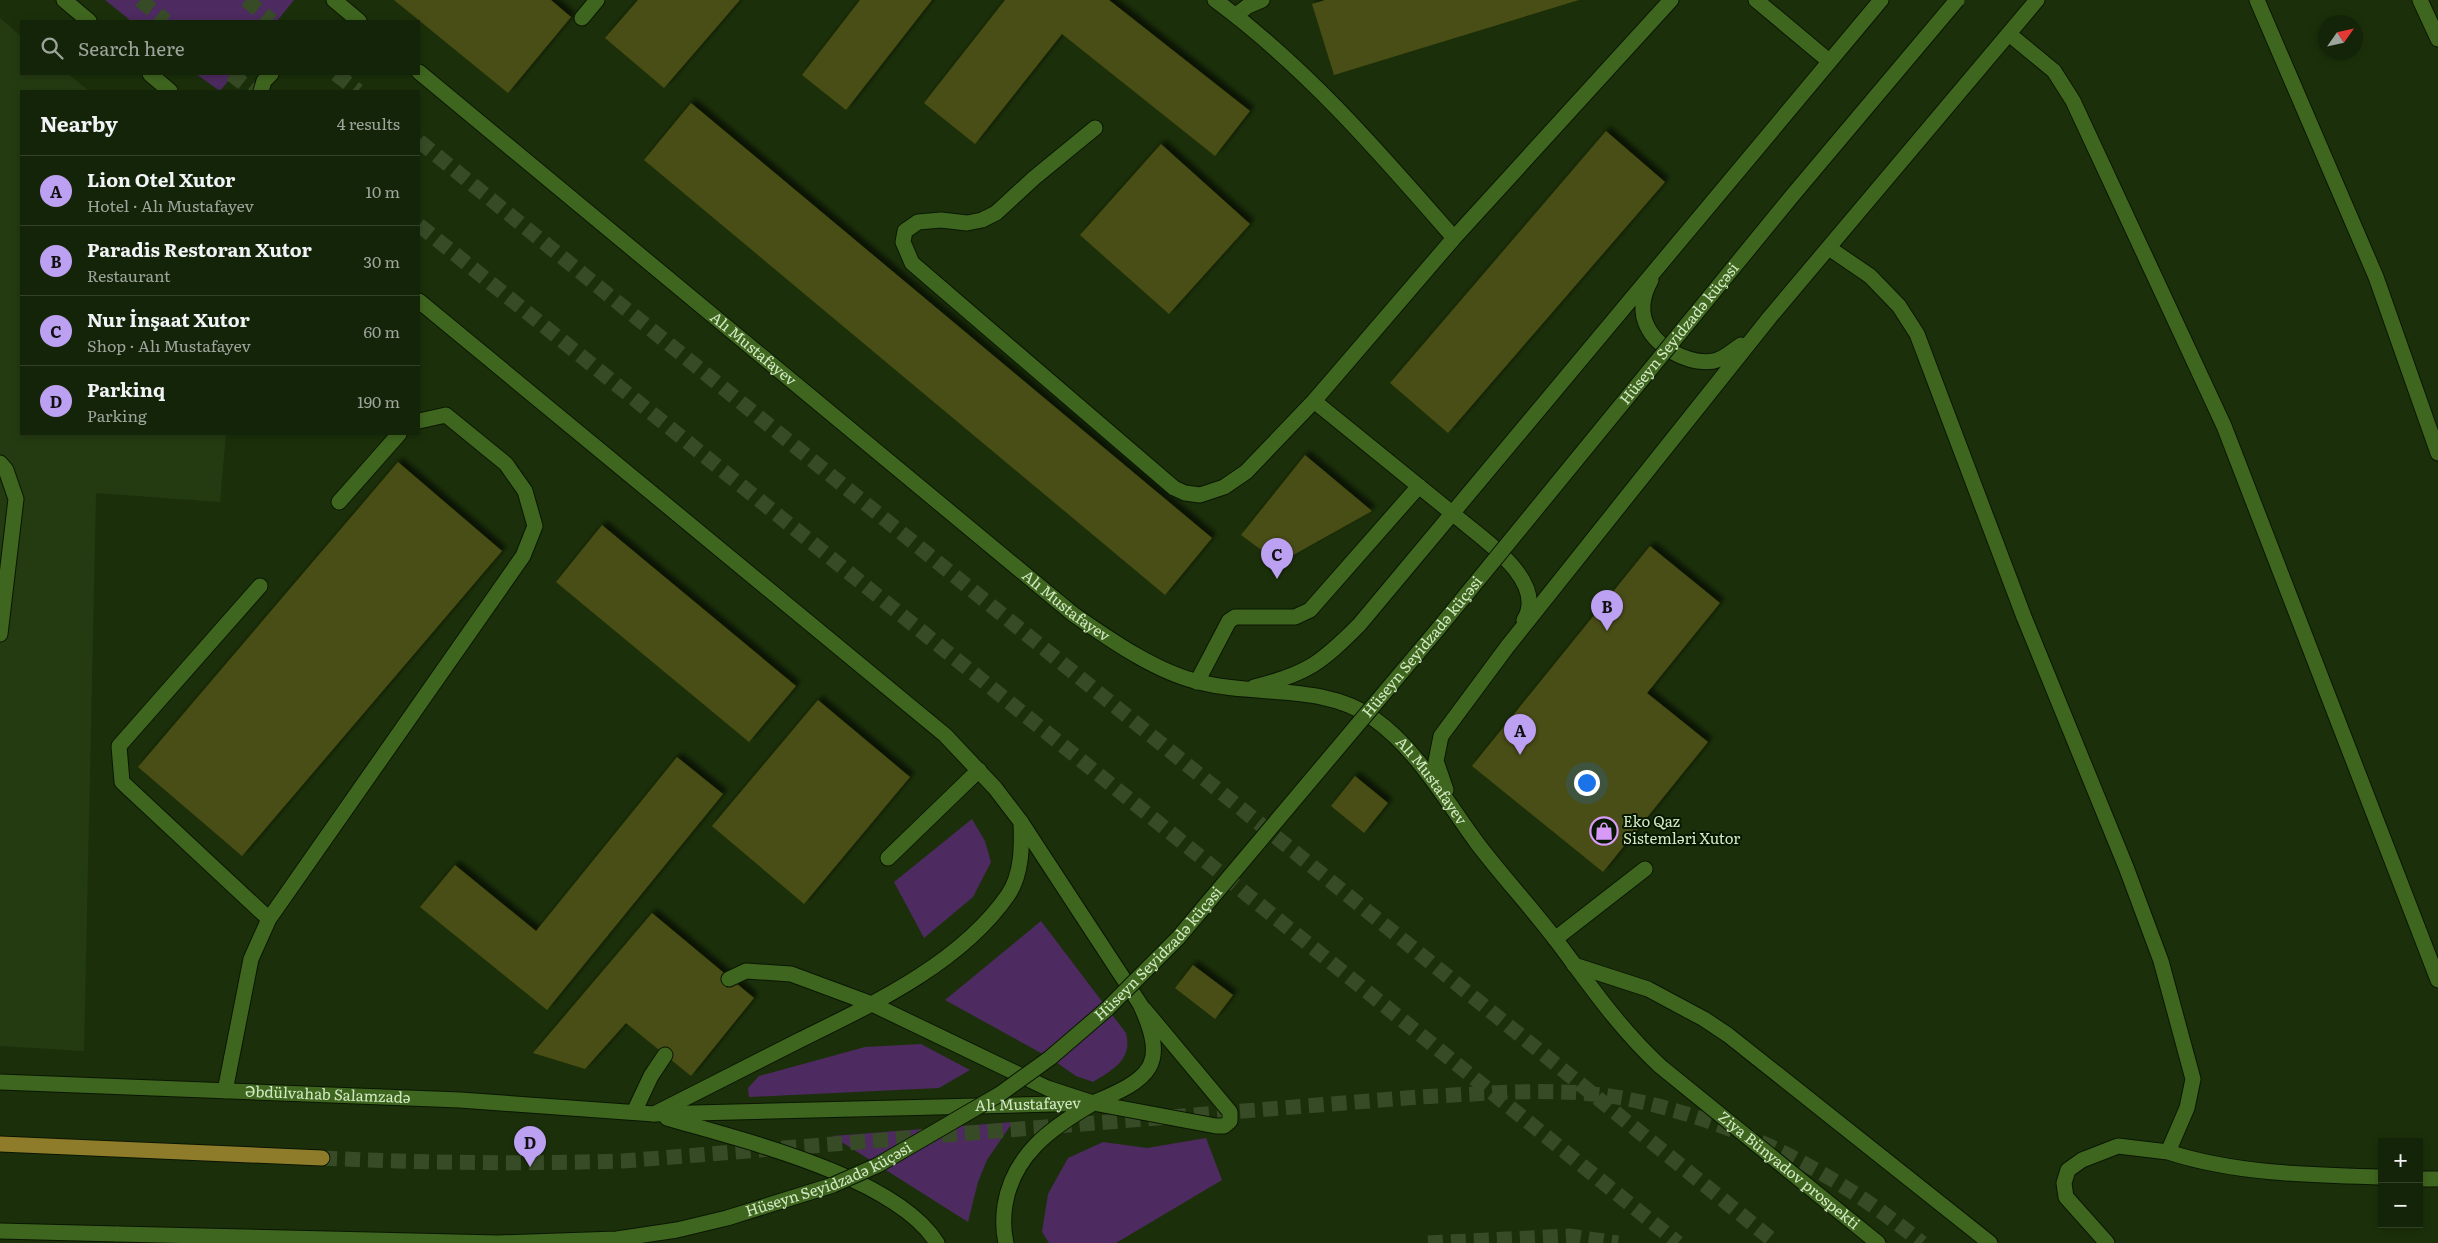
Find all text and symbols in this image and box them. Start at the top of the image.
north arrow [2318,15,2363,60]
search box [20,20,420,75]
icon: search [38,34,66,62]
text: Search here [78,34,185,62]
text: Nearby [40,107,118,138]
text: 4 results [337,111,400,135]
text: Lion Otel Xutor [87,165,235,193]
text: A [50,179,62,203]
text: 10 m [366,179,400,203]
text: Hotel · Alı Mustafayev [87,193,254,217]
text: Paradis Restoran Xutor [87,235,312,263]
text: B [50,249,62,273]
text: 30 m [363,249,400,273]
street label: Hüseyn Seyidzadə küçəsi [1613,257,1743,409]
text: Restaurant [87,263,171,287]
text: Nur İnşaat Xutor [87,305,250,333]
street label: Alı Mustafayev [706,305,802,391]
text: C [50,319,62,343]
text: 60 m [363,319,400,343]
text: Shop · Alı Mustafayev [87,333,251,357]
text: Parkinq [87,375,165,403]
text: D [50,389,62,413]
text: 190 m [357,389,400,413]
text: Parking [87,403,147,427]
pin: C [1261,538,1293,579]
street label: Alı Mustafayev [1018,564,1115,646]
street label: Hüseyn Seyidzadə küçəsi [1356,570,1487,722]
pin: B [1591,590,1623,631]
pin: A [1504,714,1536,755]
street label: Alı Mustafayev [1391,730,1474,829]
your location [1574,770,1600,796]
place label: Eko Qaz Sistemləri Xutor [1623,809,1740,849]
shop icon: Eko Qaz Sistemləri Xutor [1589,816,1619,846]
street label: Hüseyn Seyidzadə küçəsi [1088,881,1227,1025]
street label: Əbdülvahab Salamzadə [245,1079,411,1108]
street label: Alı Mustafayev [975,1090,1081,1116]
street label: Ziya Bünyadov prospekti [1714,1105,1866,1234]
pin: D [514,1126,546,1167]
street label: Hüseyn Seyidzadə küçəsi [742,1135,915,1222]
map controls [2378,1138,2423,1228]
button: + [2378,1138,2423,1183]
button: − [2378,1183,2423,1228]

